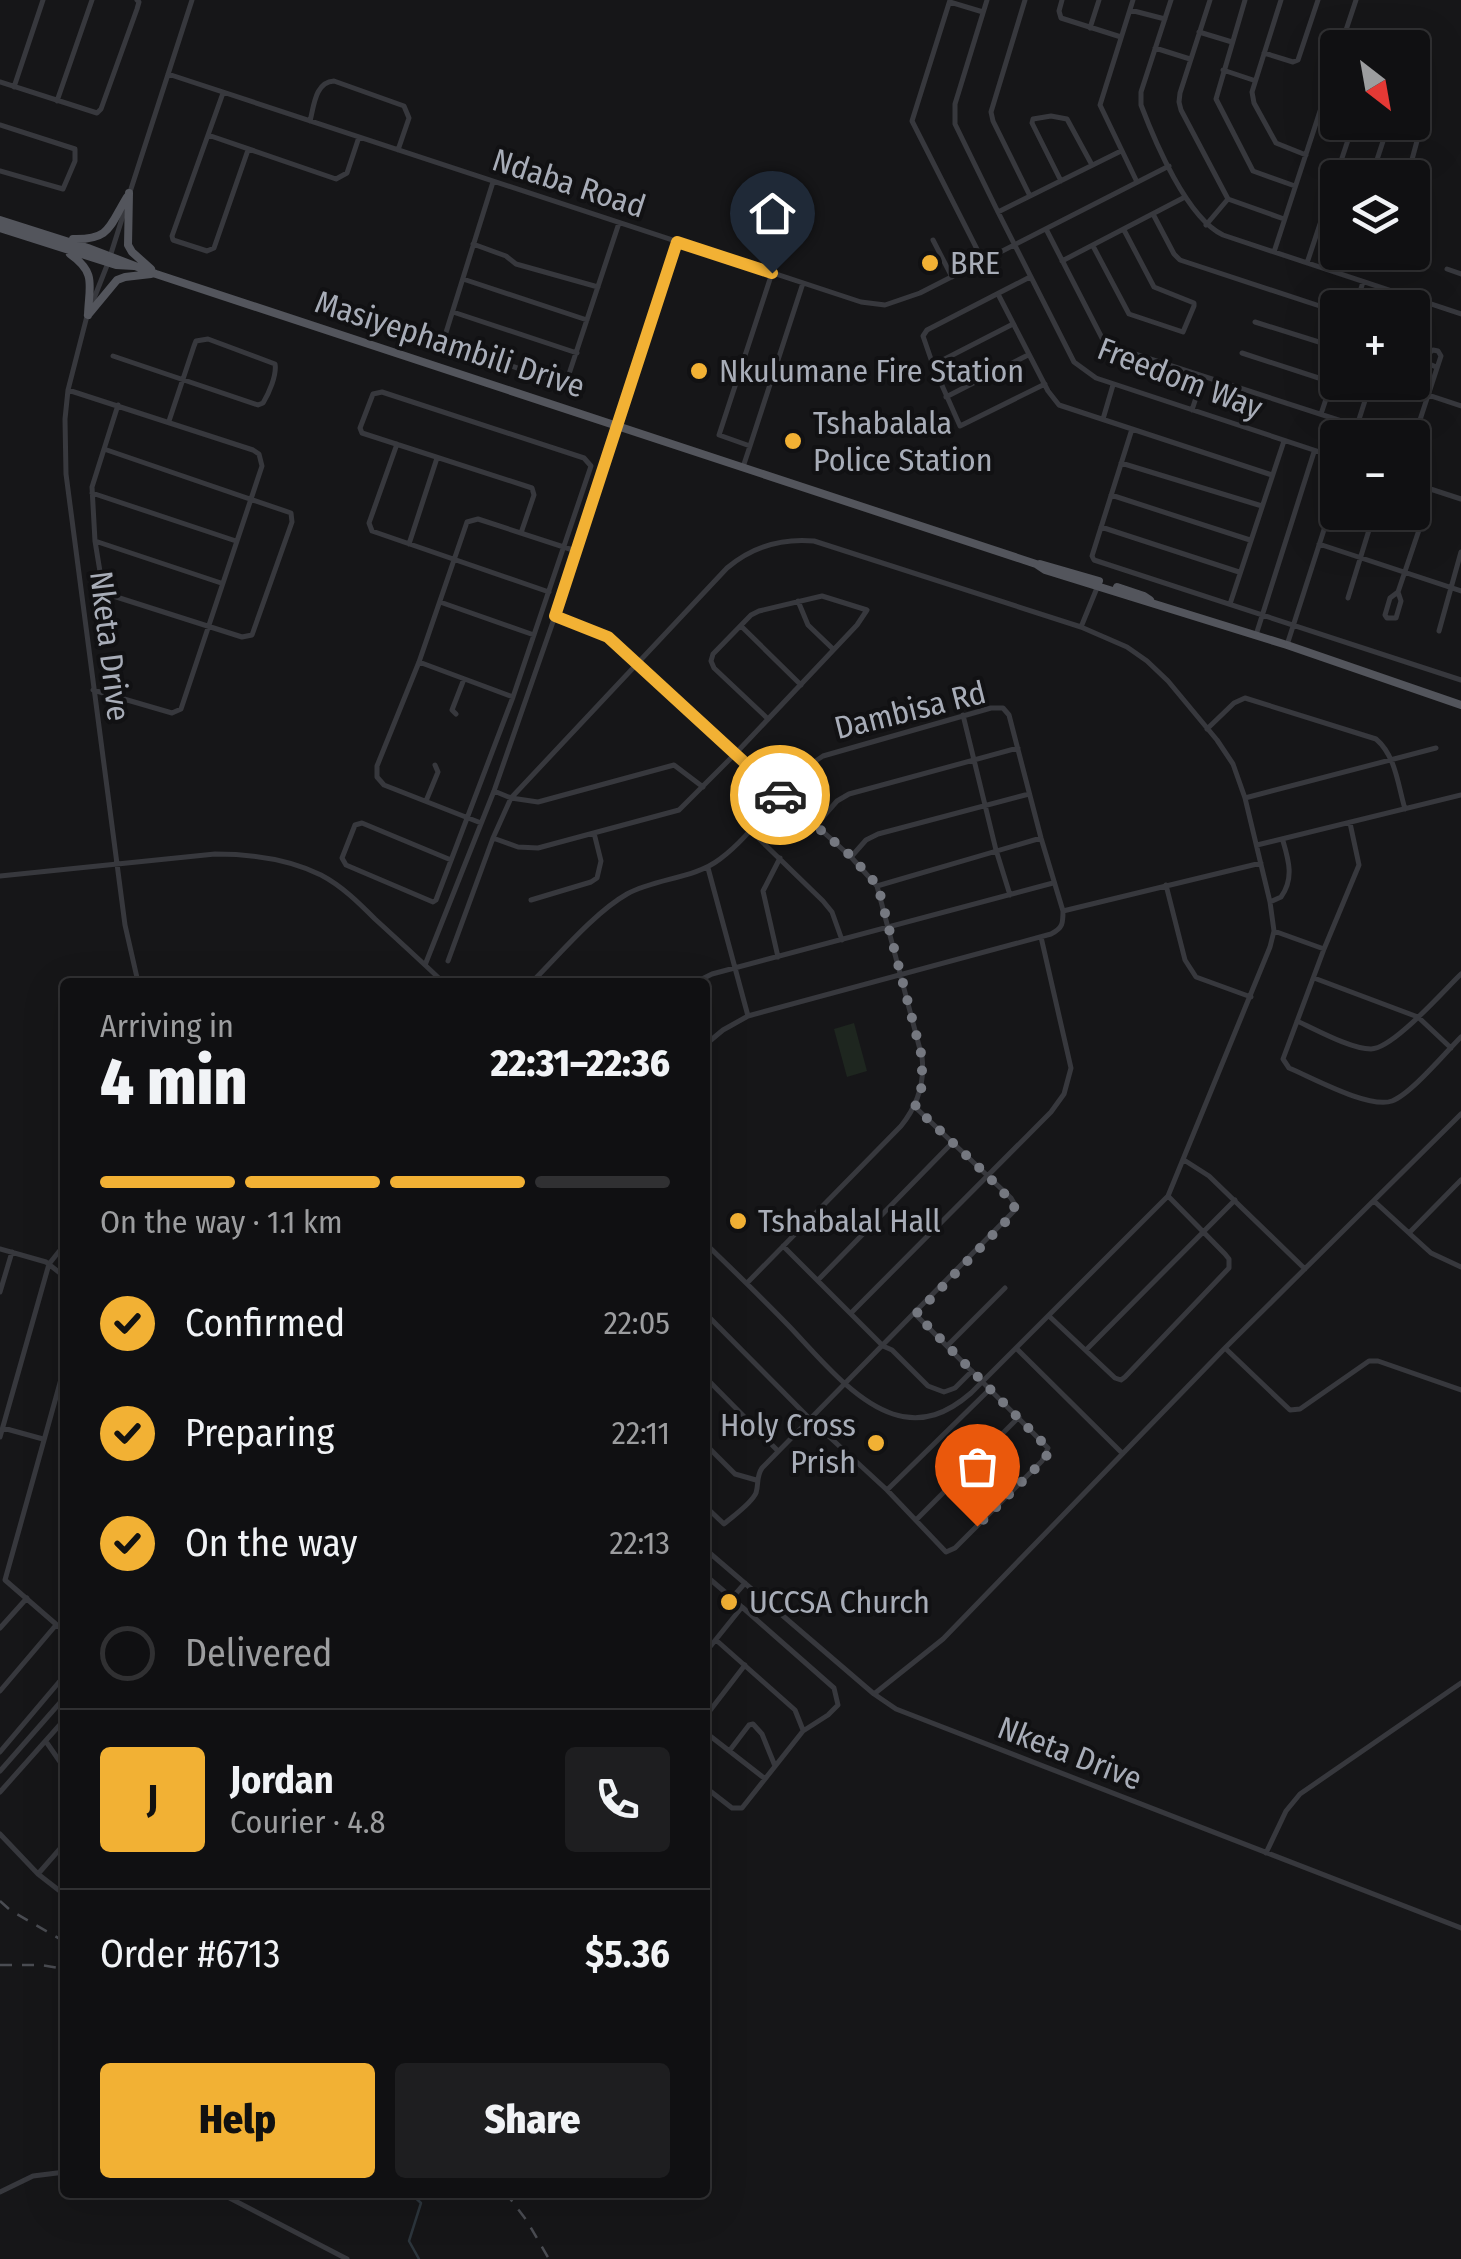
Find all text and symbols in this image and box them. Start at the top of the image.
north arrow [1320,30,1430,140]
map controls [1320,30,1430,530]
street label: Ndaba Road [488,140,650,226]
button: layers [1320,160,1430,270]
pin [730,171,815,274]
icon: home [745,186,800,241]
place label: BRE [950,244,1000,282]
marker: BRE [919,252,941,274]
street label: Masiyephambili Drive [311,283,589,405]
button: + [1320,290,1430,400]
street label: Freedom Way [1092,329,1268,427]
place label: Nkulumane Fire Station [719,352,1024,390]
marker: Nkulumane Fire Station [688,360,710,382]
place label: Tshabalala Police Station [813,404,993,479]
button: − [1320,420,1430,530]
marker: Tshabalala Police Station [782,430,804,452]
street label: Nketa Drive [82,569,138,723]
street label: Dambisa Rd [830,673,990,747]
courier [730,745,830,845]
icon: car [753,768,808,823]
text: Arriving in [100,1007,234,1045]
text: 22:31–22:36 [491,1040,670,1086]
text: 4 min [100,1043,247,1121]
place label: Tshabalal Hall [758,1202,941,1240]
text: On the way · 1.1 km [100,1203,343,1241]
marker: Tshabalal Hall [727,1210,749,1232]
icon: check [100,1296,155,1351]
text: Confirmed [185,1300,345,1346]
text: 22:05 [604,1304,670,1342]
icon: check [100,1406,155,1461]
place label: Holy Cross Prish [720,1406,856,1481]
text: Preparing [185,1410,334,1456]
text: 22:11 [612,1414,670,1452]
pin [935,1424,1020,1527]
marker: Holy Cross Prish [865,1432,887,1454]
icon: bag [950,1439,1005,1494]
icon: check [100,1516,155,1571]
text: On the way [185,1520,357,1566]
text: 22:13 [609,1524,670,1562]
place label: UCCSA Church [749,1583,930,1621]
marker: UCCSA Church [718,1591,740,1613]
text: Delivered [185,1630,332,1676]
street label: Nketa Drive [993,1708,1147,1798]
button: phone [565,1747,670,1852]
text: Jordan [230,1757,334,1803]
text: J [147,1776,158,1822]
text: Courier · 4.8 [230,1803,386,1841]
text: Order #6713 [100,1931,280,1977]
text: $5.36 [585,1931,670,1977]
button: Help [100,2063,375,2178]
button: Share [395,2063,670,2178]

